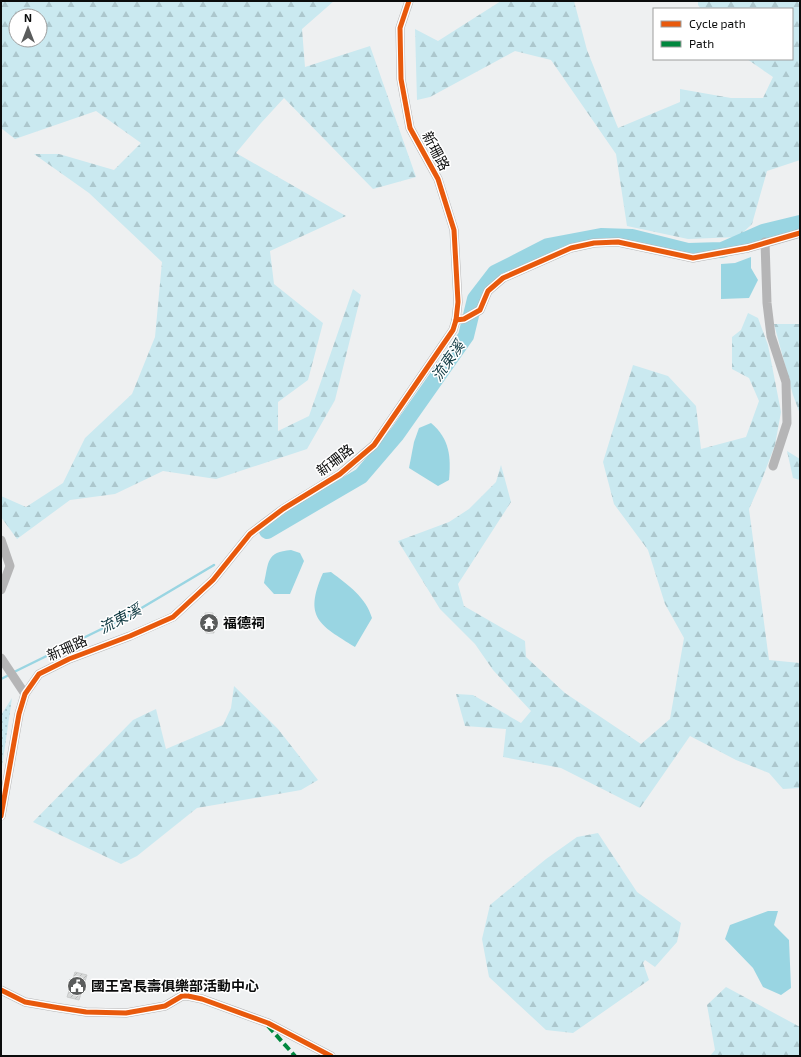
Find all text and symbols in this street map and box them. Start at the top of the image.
north arrow [8,8,48,48]
legend [653,8,793,60]
text: N [24,11,32,24]
text: Cycle path [689,16,746,30]
text: Path [689,36,714,50]
street label: 新珊路 [419,128,454,173]
water label: 流東溪 [427,335,469,384]
street label: 新珊路 [313,440,357,479]
water label: 流東溪 [95,599,145,637]
temple icon: 福德祠 [198,612,220,634]
place label: 福德祠 [223,614,265,631]
street label: 新珊路 [44,631,89,664]
public building icon: 國王宮長壽俱樂部活動中心 [66,975,88,997]
place label: 國王宮長壽俱樂部活動中心 [91,977,259,994]

